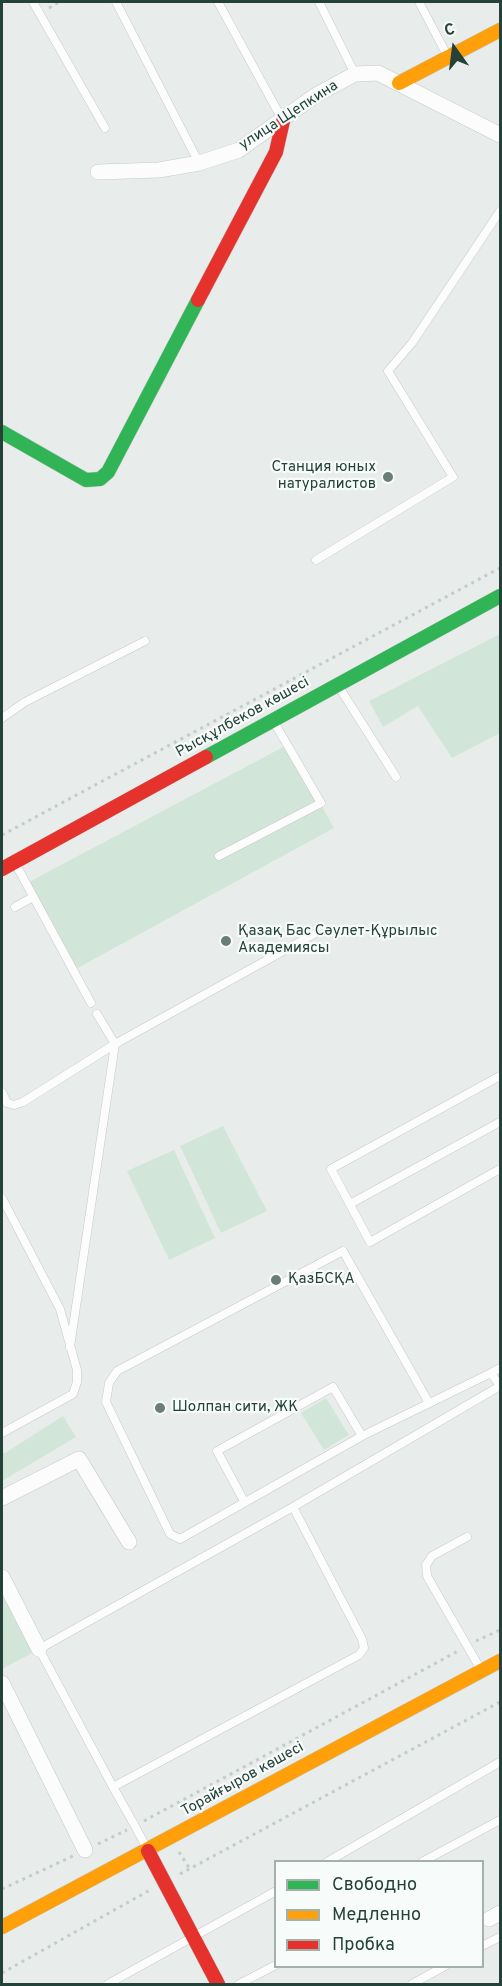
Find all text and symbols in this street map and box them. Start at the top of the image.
north arrow [424,18,484,78]
text: С [442,20,457,41]
street label: улица Щепкина [236,77,342,155]
place label: Станция юных натуралистов [272,459,376,494]
marker: Станция юных натуралистов [381,470,395,484]
street label: Рысқұлбеков көшесі [173,674,313,762]
place label: Қазақ Бас Сәулет-Құрылыс Академиясы [238,923,437,958]
marker: Қазақ Бас Сәулет-Құрылыс Академиясы [219,934,233,948]
place label: ҚазБСҚА [288,1271,355,1289]
marker: ҚазБСҚА [269,1273,283,1287]
place label: Шолпан сити, ЖК [172,1399,298,1417]
marker: Шолпан сити, ЖК [153,1401,167,1415]
street label: Торайғыров көшесі [179,1739,307,1821]
legend [274,1860,484,1968]
text: Свободно [332,1874,417,1897]
text: Медленно [332,1904,421,1927]
text: Пробка [332,1934,395,1957]

